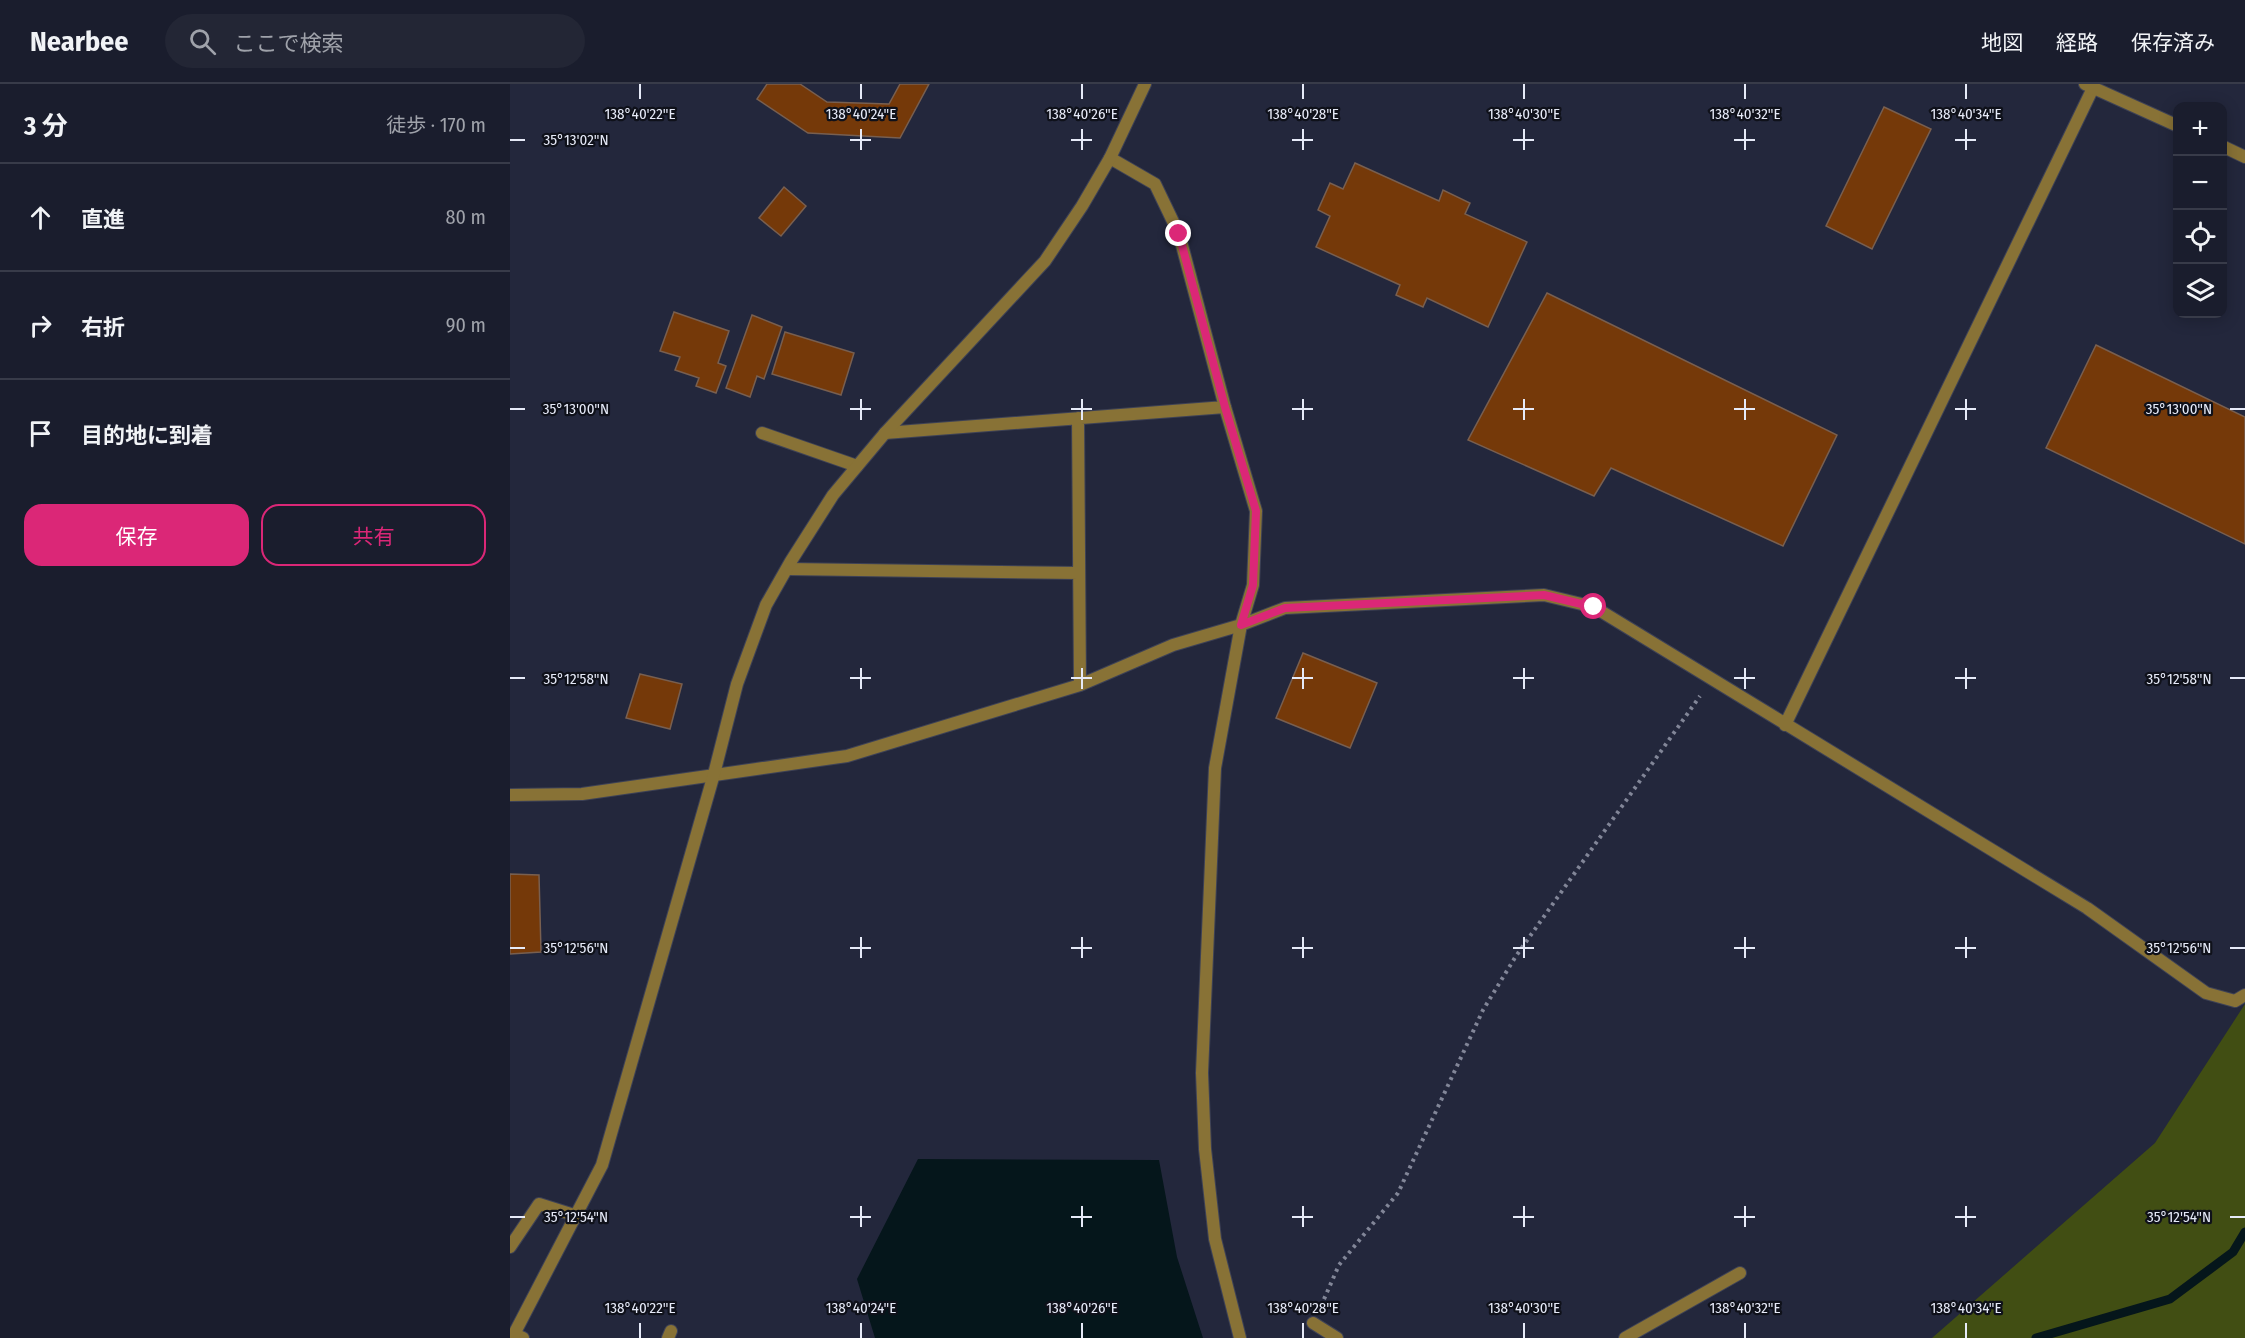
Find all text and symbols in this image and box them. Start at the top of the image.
search box [165,14,585,68]
text: Nearbee [30,25,129,58]
icon: search [186,25,219,58]
text: ここで検索 [234,30,344,57]
text: 地図 [1981,30,2023,56]
text: 経路 [2056,30,2098,56]
text: 保存済み [2131,30,2215,56]
map controls [2173,102,2227,318]
button: + [2173,102,2227,156]
text: 138°40'22"E [604,105,676,123]
text: 138°40'24"E [826,105,896,123]
text: 138°40'26"E [1046,105,1118,123]
text: 138°40'28"E [1267,105,1339,123]
text: 138°40'30"E [1488,105,1560,123]
text: 138°40'32"E [1709,105,1781,123]
text: 138°40'34"E [1930,105,2002,123]
text: 3 分 [24,111,68,142]
text: 徒歩 · 170 m [386,113,486,137]
text: 35°13'02"N [543,131,609,149]
button: − [2173,156,2227,210]
icon: ahead [24,201,57,234]
text: 80 m [446,205,486,229]
text: 直進 [81,206,125,233]
button: locate [2173,210,2227,264]
route end [1165,220,1191,246]
button: layers [2173,264,2227,318]
icon: right [24,309,57,342]
text: 90 m [446,313,486,337]
text: 右折 [81,314,125,341]
text: 35°13'00"N [543,400,609,418]
text: 35°13'00"N [2146,400,2212,418]
icon: arrive [24,417,57,450]
text: 目的地に到着 [81,422,213,449]
button: 保存 [24,504,249,566]
button: 共有 [261,504,486,566]
route start [1580,593,1606,619]
text: 35°12'58"N [544,670,608,688]
text: 35°12'58"N [2147,670,2211,688]
text: 35°12'56"N [544,939,608,957]
text: 35°12'56"N [2147,939,2211,957]
text: 35°12'54"N [544,1208,608,1226]
text: 35°12'54"N [2147,1208,2211,1226]
text: 138°40'22"E [604,1299,676,1317]
text: 138°40'24"E [826,1299,896,1317]
text: 138°40'26"E [1046,1299,1118,1317]
text: 138°40'28"E [1267,1299,1339,1317]
text: 138°40'30"E [1488,1299,1560,1317]
text: 138°40'32"E [1709,1299,1781,1317]
text: 138°40'34"E [1930,1299,2002,1317]

